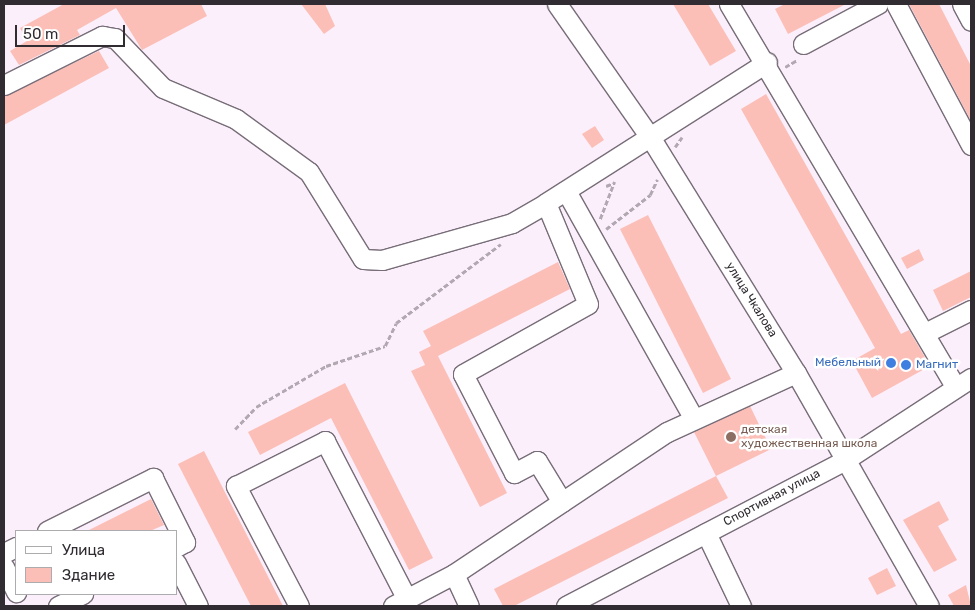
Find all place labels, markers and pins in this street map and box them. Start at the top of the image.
place label: Мебельный [815,356,881,370]
marker: Мебельный [885,357,897,369]
place label: Магнит [916,358,958,372]
marker: Магнит [900,359,912,371]
place label: детская художественная школа [741,423,877,451]
marker: детская художественная школа [725,431,737,443]

